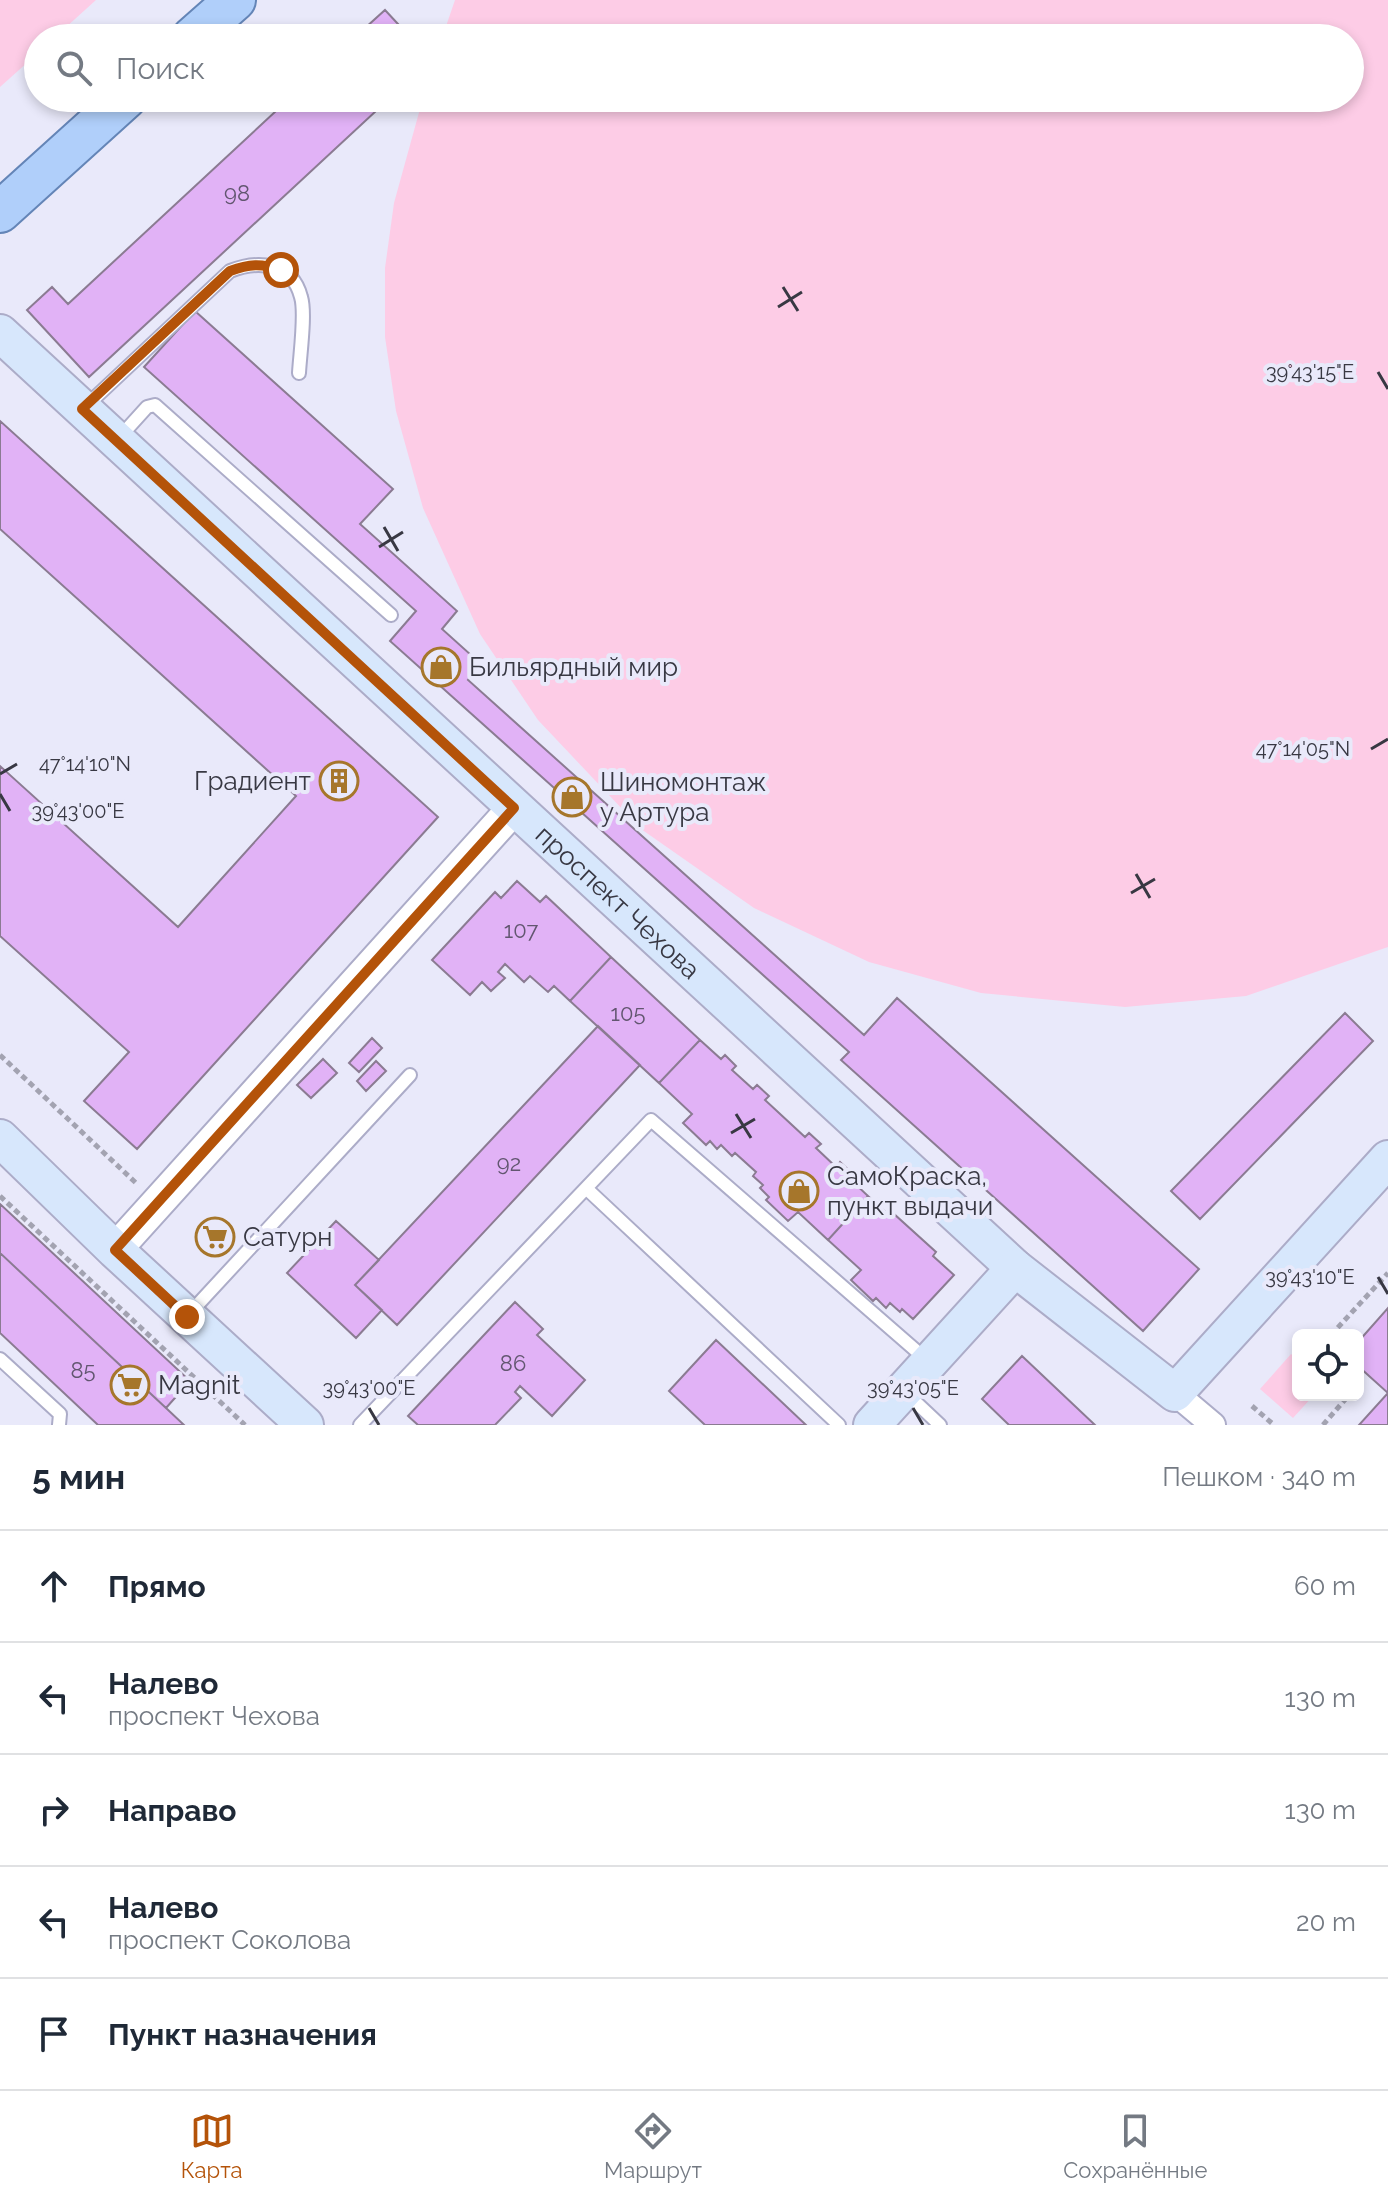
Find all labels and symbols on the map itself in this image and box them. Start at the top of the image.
house number: 98 [224,180,250,206]
route start [263,252,299,288]
text: 39°43'15"E [1266,360,1354,384]
shop icon: Бильярдный мир [420,646,462,688]
place label: Бильярдный мир [469,652,678,682]
text: 47°14'05"N [1256,737,1350,761]
text: 47°14'10"N [39,752,131,776]
building icon: Градиент [318,760,360,802]
place label: Градиент [194,766,311,796]
place label: Шиномонтаж у Артура [600,767,767,827]
shop icon: Шиномонтаж у Артура [551,776,593,818]
text: 39°43'00"E [31,799,125,823]
street label: проспект Чехова [530,819,706,985]
house number: 107 [504,917,538,943]
house number: 105 [611,1000,645,1026]
house number: 92 [497,1150,521,1176]
place label: СамоКраска, пункт выдачи [827,1161,993,1221]
shop icon: СамоКраска, пункт выдачи [778,1170,820,1212]
supermarket icon: Сатурн [194,1216,236,1258]
place label: Сатурн [243,1222,332,1252]
text: 39°43'10"E [1265,1265,1355,1289]
route end [169,1299,205,1335]
house number: 86 [500,1350,526,1376]
house number: 85 [70,1357,96,1383]
supermarket icon: Magnit [109,1364,151,1406]
place label: Magnit [158,1370,241,1400]
text: 39°43'00"E [322,1376,416,1400]
text: 39°43'05"E [867,1376,959,1400]

